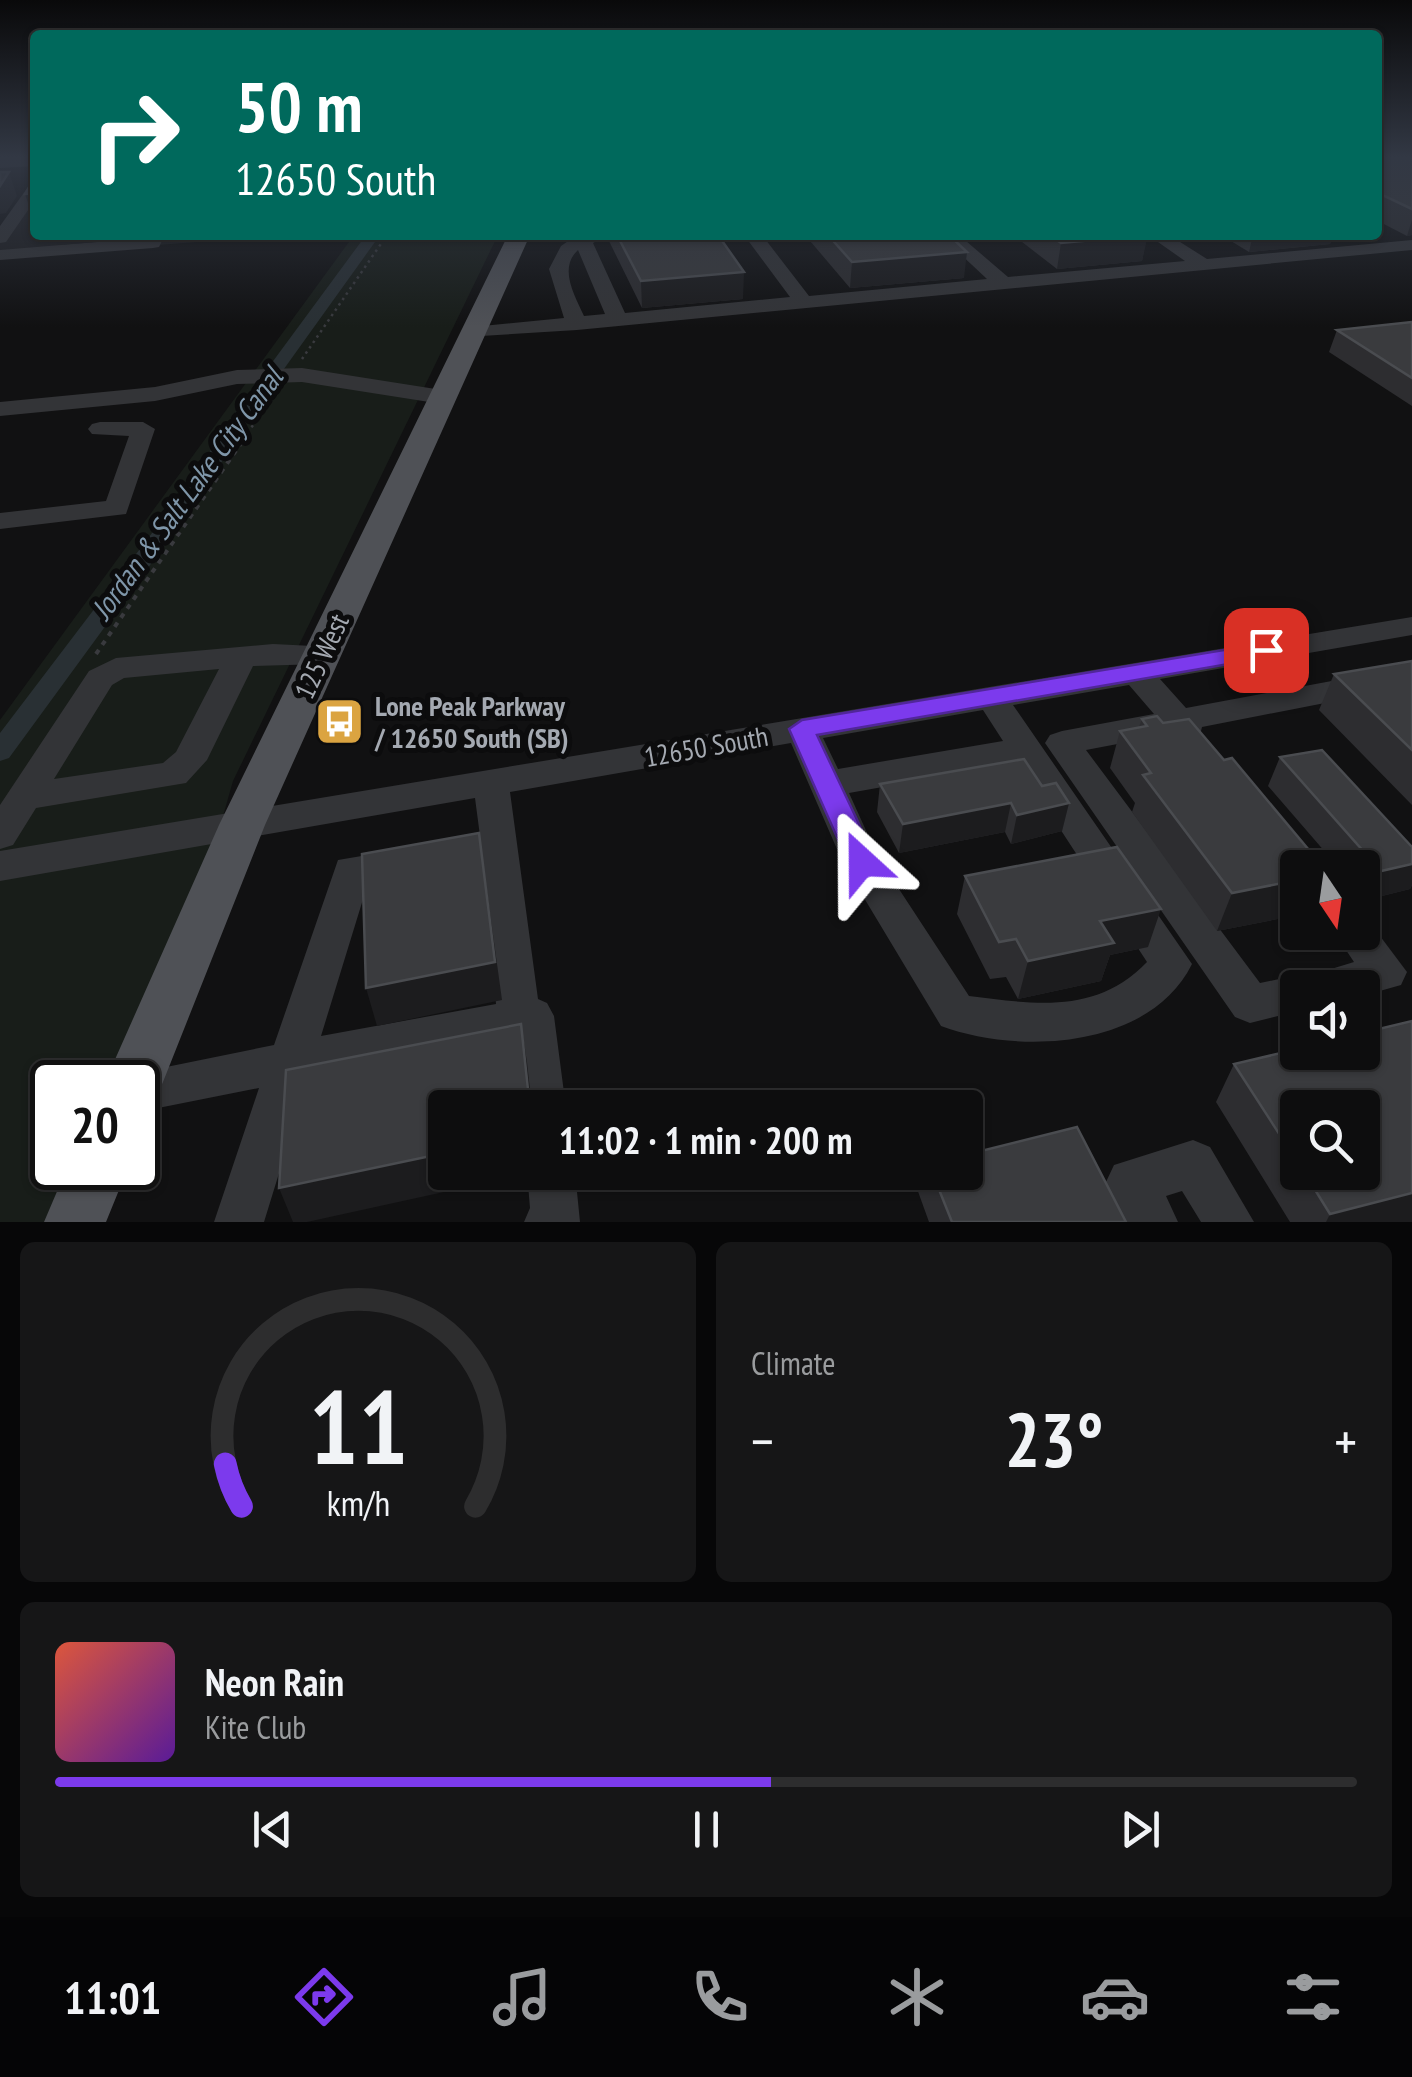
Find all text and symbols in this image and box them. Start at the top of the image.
text: 50 m [235,61,363,151]
icon: right [70,70,200,200]
text: 12650 South [235,149,436,207]
water label: Jordan & Salt Lake City Canal [81,357,292,627]
street label: 125 West [285,607,357,705]
pin [1224,608,1309,693]
icon: arrive [1239,623,1294,678]
place label: Lone Peak Parkway / 12650 South (SB) [374,687,568,756]
bus stop icon: Lone Peak Parkway / 12650 South (SB) [314,695,366,747]
street label: 12650 South [641,717,771,775]
position arrow [810,810,914,914]
north arrow [1280,850,1380,950]
map controls [1280,850,1380,1190]
button: sound [1280,970,1380,1070]
speed limit sign: 20 [30,1060,160,1190]
button: search [1280,1090,1380,1190]
text: 11:02 · 1 min · 200 m [559,1115,852,1164]
text: Climate [751,1342,835,1384]
text: 11 [308,1358,408,1493]
text: 23° [1004,1391,1104,1488]
text: − [751,1405,774,1476]
text: + [1334,1405,1357,1476]
text: km/h [326,1480,390,1526]
text: Neon Rain [205,1657,344,1706]
text: Kite Club [205,1706,306,1748]
icon: previous [245,1802,300,1857]
icon: pause [679,1802,734,1857]
icon: next [1113,1802,1168,1857]
icon: directions [289,1962,359,2032]
icon: music [487,1962,557,2032]
icon: phone [685,1962,755,2032]
icon: climate [882,1962,952,2032]
icon: car [1080,1962,1150,2032]
icon: filters [1278,1962,1348,2032]
text: 11:01 [64,1968,161,2026]

